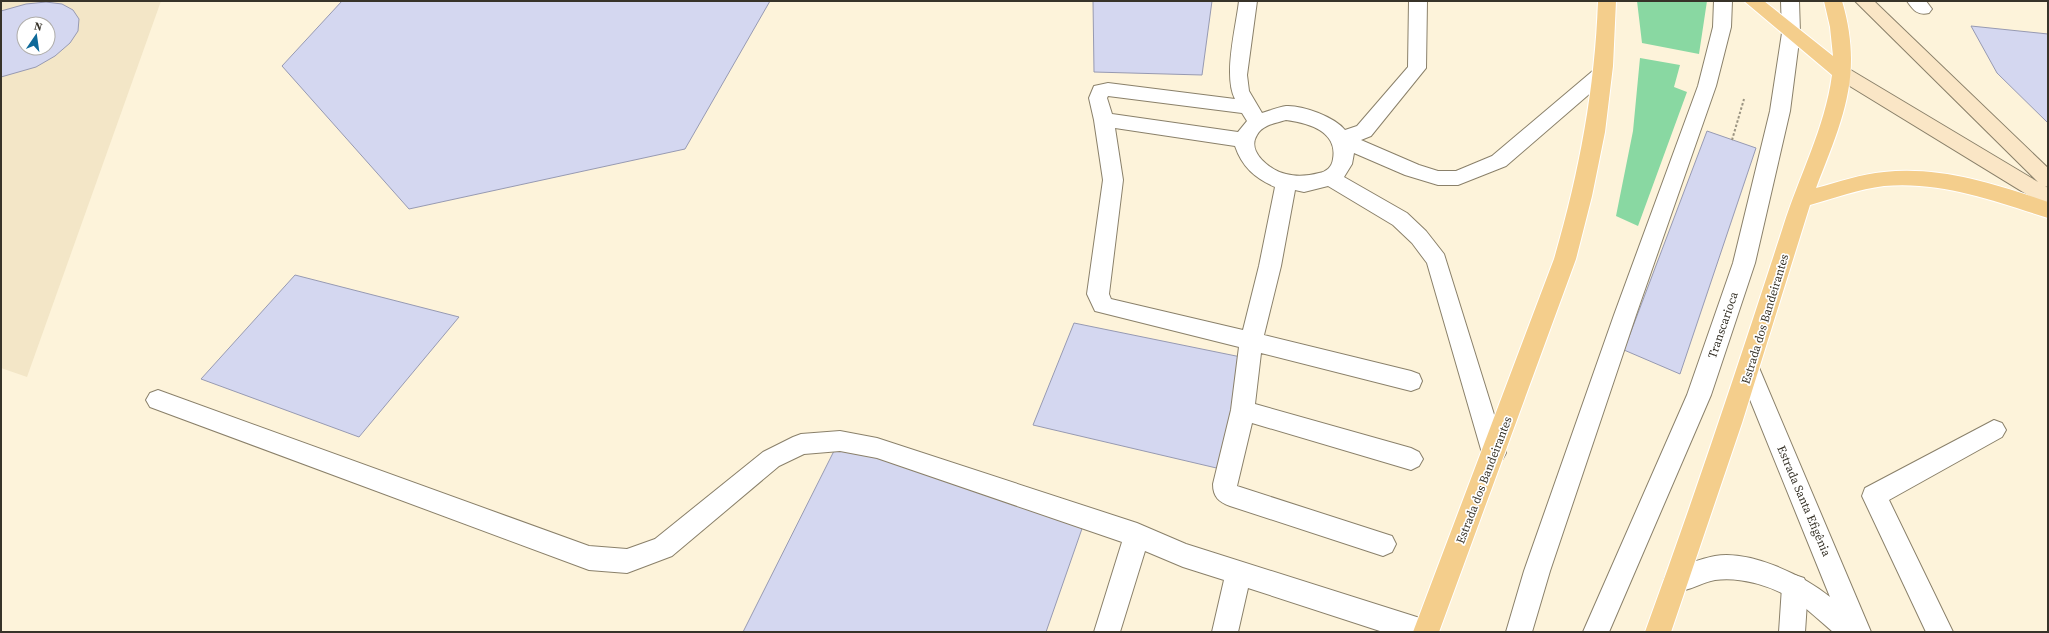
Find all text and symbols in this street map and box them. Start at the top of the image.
north arrow [16,16,56,56]
text: N [33,19,44,35]
street label: Estrada dos Bandeirantes [1738,252,1792,386]
street label: Transcarioca [1704,289,1742,360]
street label: Estrada dos Bandeirantes [1452,414,1516,546]
street label: Estrada Santa Efigênia [1773,443,1835,560]

